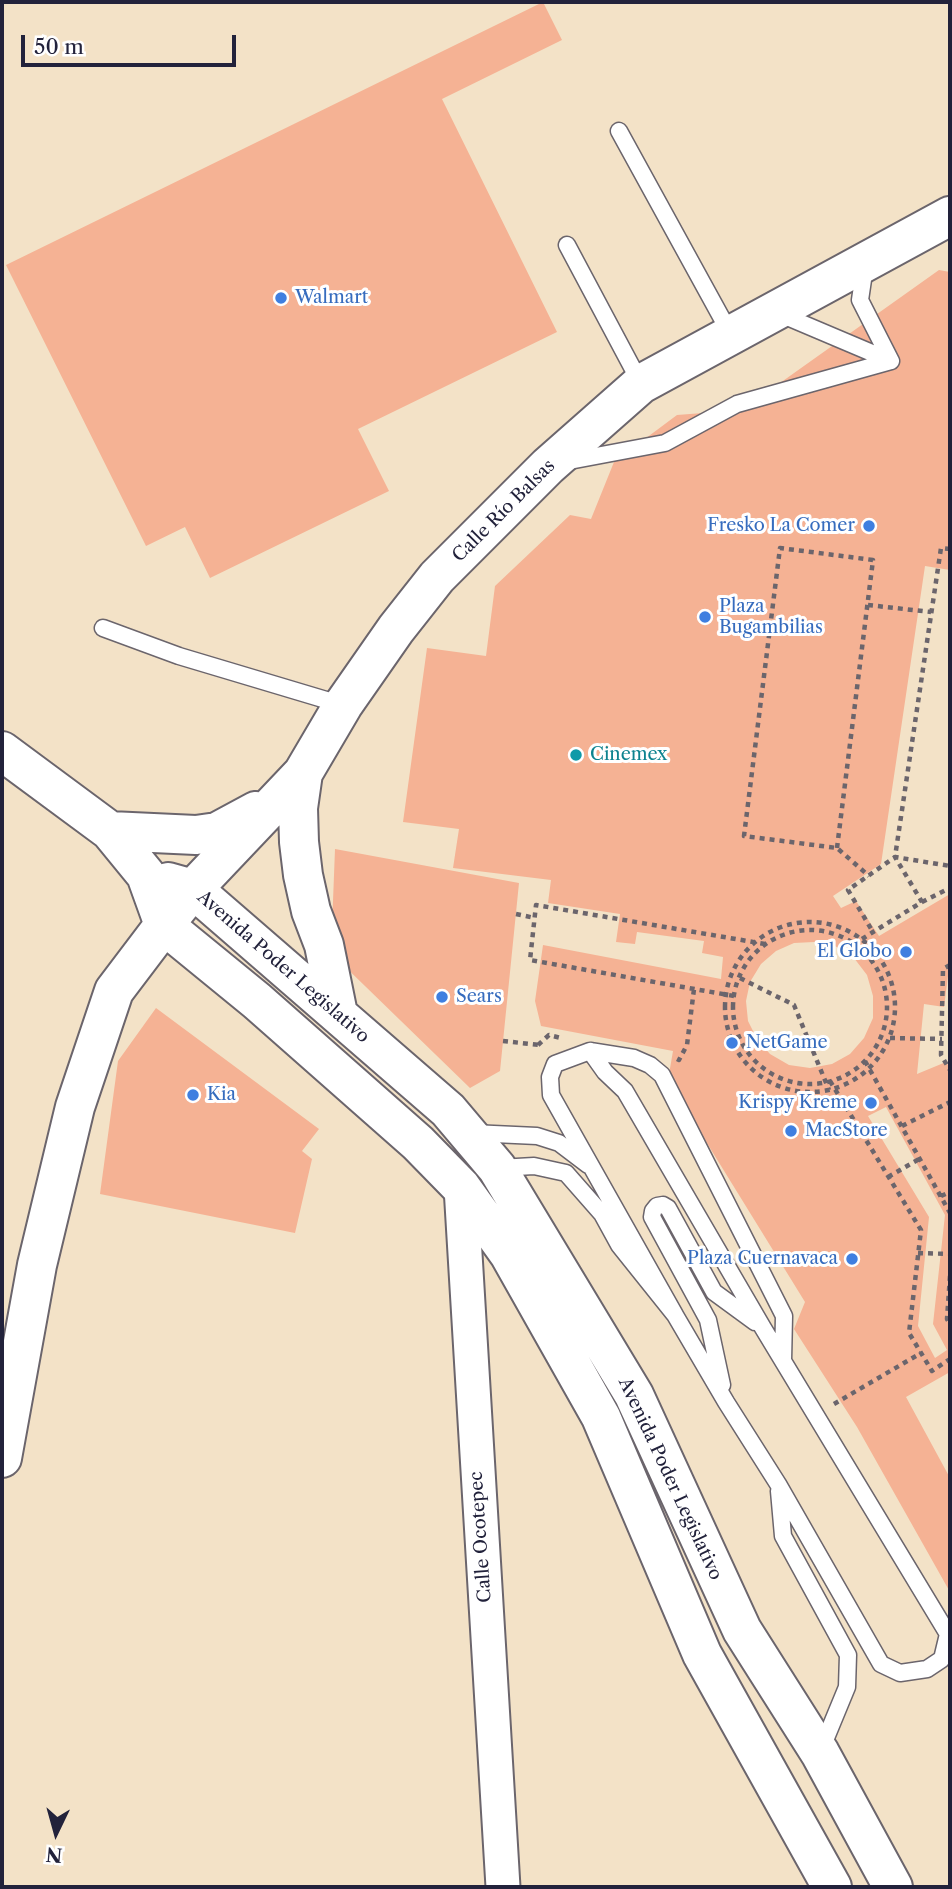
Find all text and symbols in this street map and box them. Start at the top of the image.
scale bar [24,21,240,65]
text: 50 m [34,34,84,59]
place label: Walmart [295,287,368,309]
marker: Walmart [273,290,289,306]
street label: Calle Río Balsas [448,455,560,567]
place label: Fresko La Comer [707,515,855,537]
marker: Fresko La Comer [861,518,877,534]
place label: Plaza Bugambilias [719,596,823,638]
marker: Plaza Bugambilias [697,609,713,625]
place label: Cinemex [590,744,667,766]
marker: Cinemex [568,747,584,763]
street label: Avenida Poder Legislativo [193,886,373,1048]
place label: El Globo [817,941,892,963]
marker: El Globo [898,944,914,960]
place label: Sears [456,986,502,1008]
marker: Sears [434,989,450,1005]
place label: NetGame [746,1032,828,1054]
marker: NetGame [724,1035,740,1051]
place label: Kia [207,1084,236,1106]
marker: Kia [185,1087,201,1103]
place label: Krispy Kreme [738,1092,857,1114]
marker: Krispy Kreme [863,1095,879,1111]
place label: MacStore [805,1120,888,1142]
marker: MacStore [783,1123,799,1139]
place label: Plaza Cuernavaca [687,1248,838,1270]
marker: Plaza Cuernavaca [844,1251,860,1267]
street label: Avenida Poder Legislativo [614,1374,726,1584]
street label: Calle Ocotepec [466,1471,496,1603]
north arrow [21,1798,91,1868]
text: N [45,1842,63,1867]

